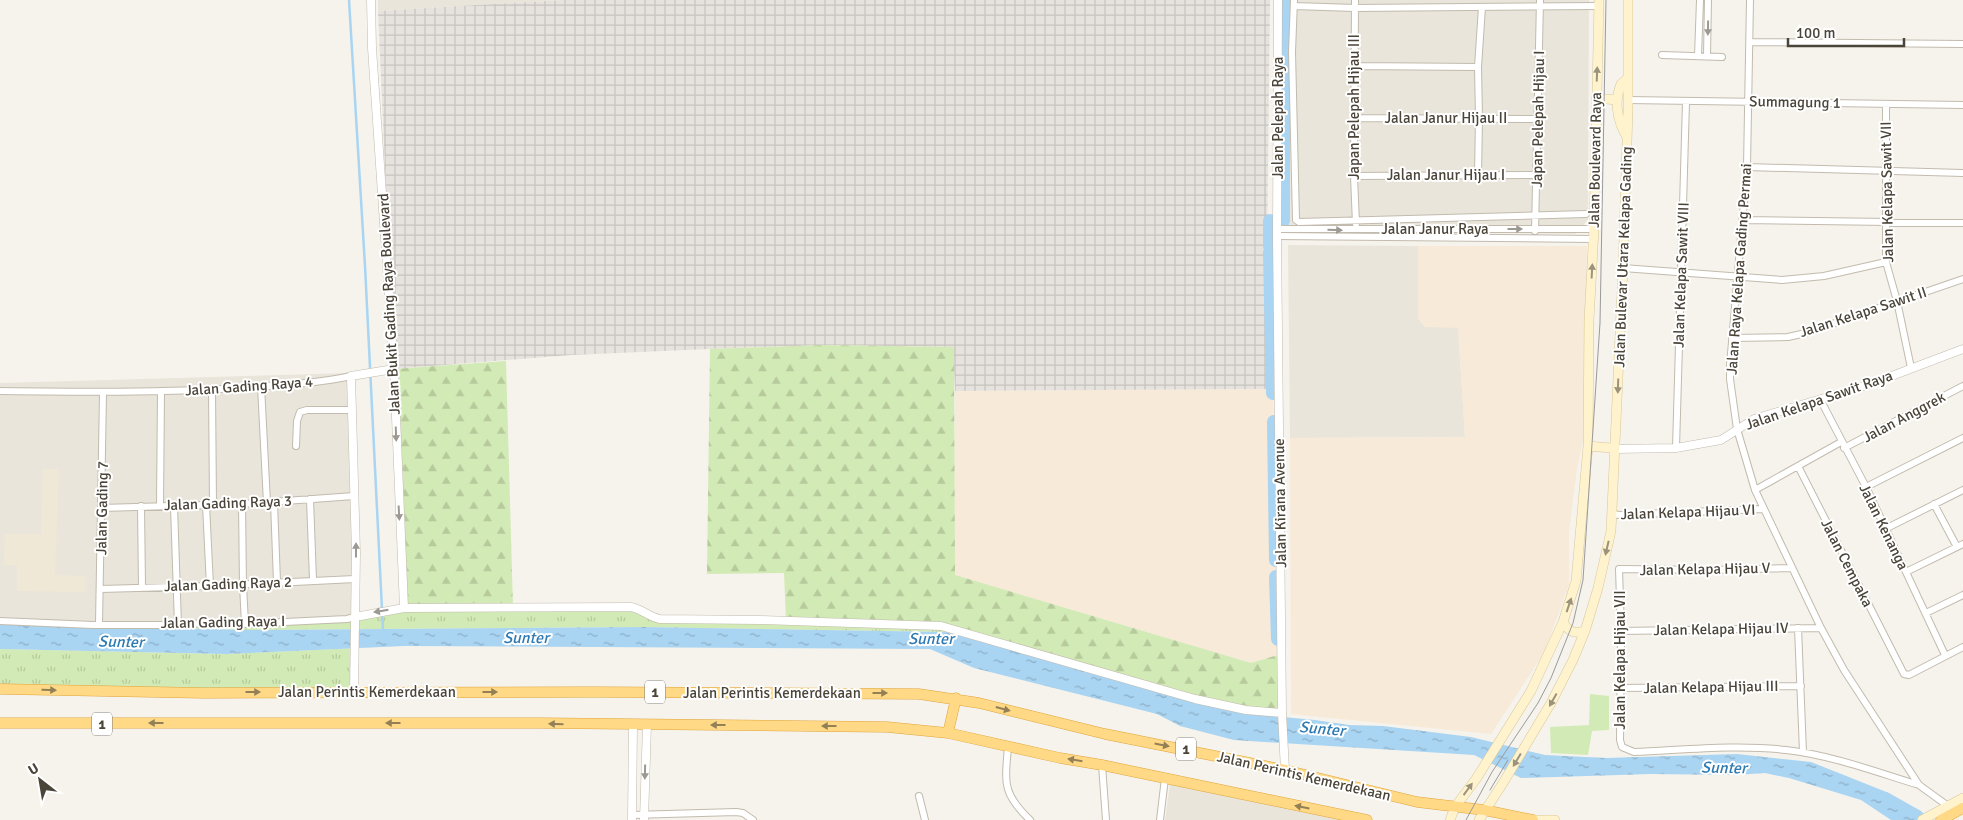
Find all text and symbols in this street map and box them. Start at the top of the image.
scale bar [1788,15,1904,47]
one-way arrow [1704,20,1712,36]
text: 100 m [1796,24,1836,42]
street label: Japan Pelepah Hijau III [1345,34,1363,180]
street label: Japan Pelepah Hijau I [1528,50,1548,188]
street label: Jalan Pelepah Raya [1269,57,1287,179]
one-way arrow [1593,65,1601,81]
street label: Jalan Boulevard Raya [1585,92,1605,228]
street label: Summagung 1 [1749,92,1841,112]
street label: Jalan Janur Hijau II [1385,109,1507,127]
street label: Jalan Kelapa Sawit VII [1877,121,1897,263]
street label: Jalan Bulevar Utara Kelapa Gading [1610,146,1636,368]
street label: Jalan Raya Kelapa Gading Permai [1723,163,1755,375]
street label: Jalan Janur Hijau I [1387,166,1505,184]
street label: Jalan Bukit Gading Raya Boulevard [374,193,404,415]
street label: Jalan Kelapa Sawit VIII [1669,202,1693,348]
street label: Jalan Janur Raya [1381,220,1489,238]
one-way arrow [1507,225,1523,233]
one-way arrow [1327,226,1343,234]
one-way arrow [1588,263,1596,279]
street label: Jalan Kelapa Sawit II [1797,283,1929,341]
street label: Jalan Kelapa Sawit Raya [1743,366,1895,434]
street label: Jalan Gading Raya 4 [184,373,314,399]
one-way arrow [1614,378,1622,394]
street label: Jalan Anggrek [1860,387,1949,446]
one-way arrow [392,427,400,443]
street label: Jalan Kirana Avenue [1270,438,1290,568]
street label: Jalan Gading 7 [92,461,112,555]
street label: Jalan Kenanga [1855,481,1913,573]
street label: Jalan Gading Raya 3 [164,492,292,514]
street label: Jalan Kelapa Hijau VI [1620,501,1756,523]
one-way arrow [396,505,404,521]
street label: Jalan Cempaka [1817,516,1877,610]
one-way arrow [1603,540,1611,555]
one-way arrow [352,542,360,558]
street label: Jalan Kelapa Hijau V [1640,559,1771,579]
street label: Jalan Gading Raya 2 [164,573,292,595]
street label: Jalan Kelapa Hijau VII [1611,590,1629,730]
one-way arrow [1565,597,1573,612]
one-way arrow [373,607,389,615]
street label: Jalan Gading Raya I [161,612,285,632]
street label: Jalan Kelapa Hijau IV [1653,619,1789,639]
water label: Sunter [503,628,551,648]
water label: Sunter [908,629,956,649]
water label: Sunter [98,632,146,652]
street label: Jalan Kelapa Hijau III [1643,677,1779,697]
road number: 1 [645,680,665,704]
street label: Jalan Perintis Kemerdekaan [278,683,456,701]
street label: Jalan Perintis Kemerdekaan [683,684,861,702]
one-way arrow [41,686,57,694]
one-way arrow [245,688,261,696]
one-way arrow [482,688,498,696]
one-way arrow [872,689,888,697]
one-way arrow [1548,694,1557,707]
one-way arrow [996,705,1011,713]
road number: 1 [92,712,112,736]
water label: Sunter [1298,717,1348,741]
one-way arrow [148,719,164,727]
one-way arrow [385,719,401,727]
one-way arrow [547,719,563,727]
one-way arrow [710,721,726,729]
one-way arrow [821,722,837,730]
road number: 1 [1176,738,1196,761]
one-way arrow [1154,741,1170,749]
street label: Jalan Perintis Kemerdekaan [1215,747,1393,805]
one-way arrow [1513,754,1522,767]
north arrow [15,755,65,805]
one-way arrow [1066,756,1082,764]
water label: Sunter [1701,758,1749,778]
text: U [25,760,42,779]
one-way arrow [641,764,649,780]
one-way arrow [1463,783,1474,796]
one-way arrow [1295,803,1310,811]

